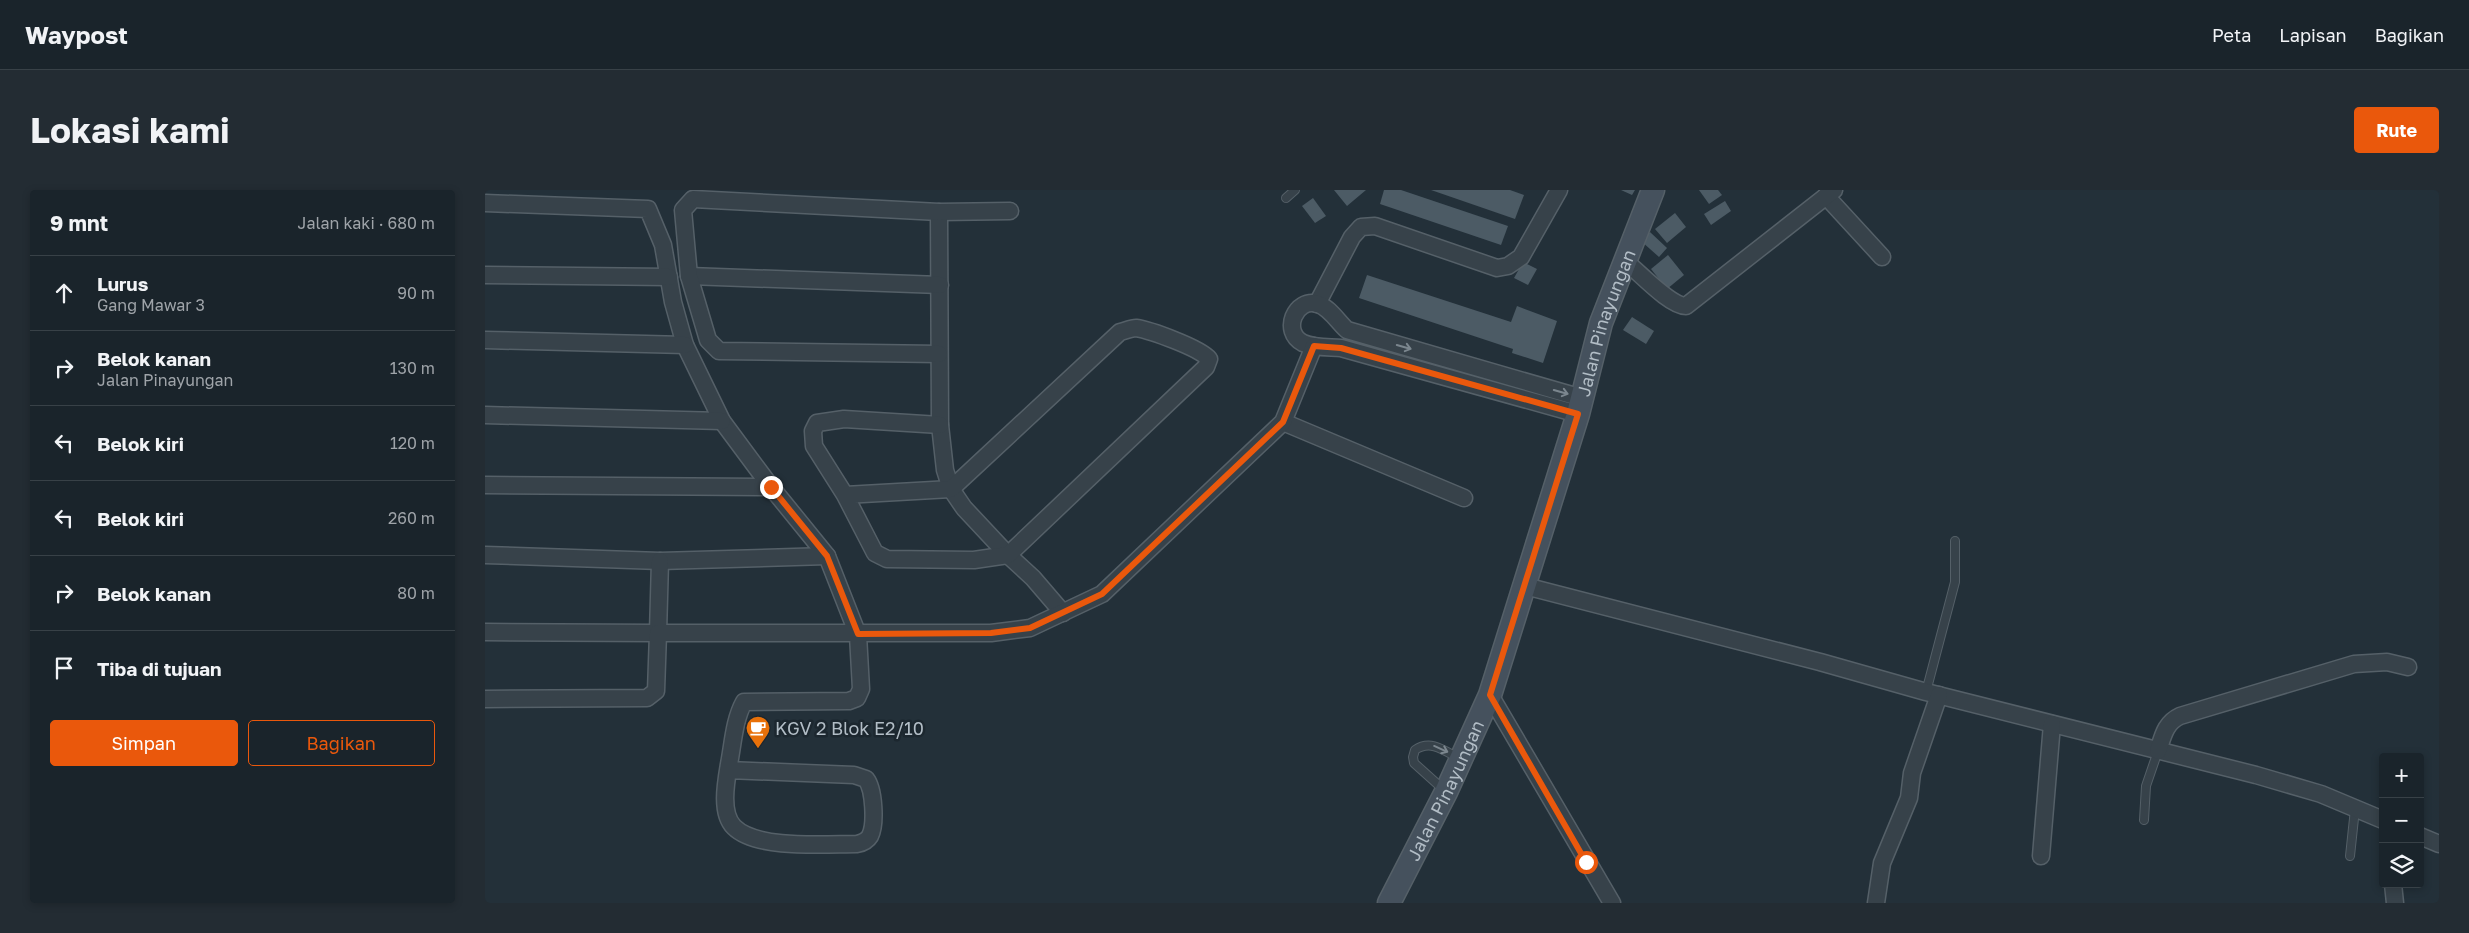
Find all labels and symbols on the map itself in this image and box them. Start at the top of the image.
street label: Jalan Pinayungan [1572,246,1640,399]
one-way arrow [1396,343,1412,352]
one-way arrow [1552,387,1568,397]
route end [760,476,783,499]
cafe icon: KGV 2 Blok E2/10 [745,715,771,749]
street label: Jalan Pinayungan [1402,716,1488,864]
place label: KGV 2 Blok E2/10 [775,717,924,739]
one-way arrow [1433,744,1448,754]
route start [1575,851,1598,874]

